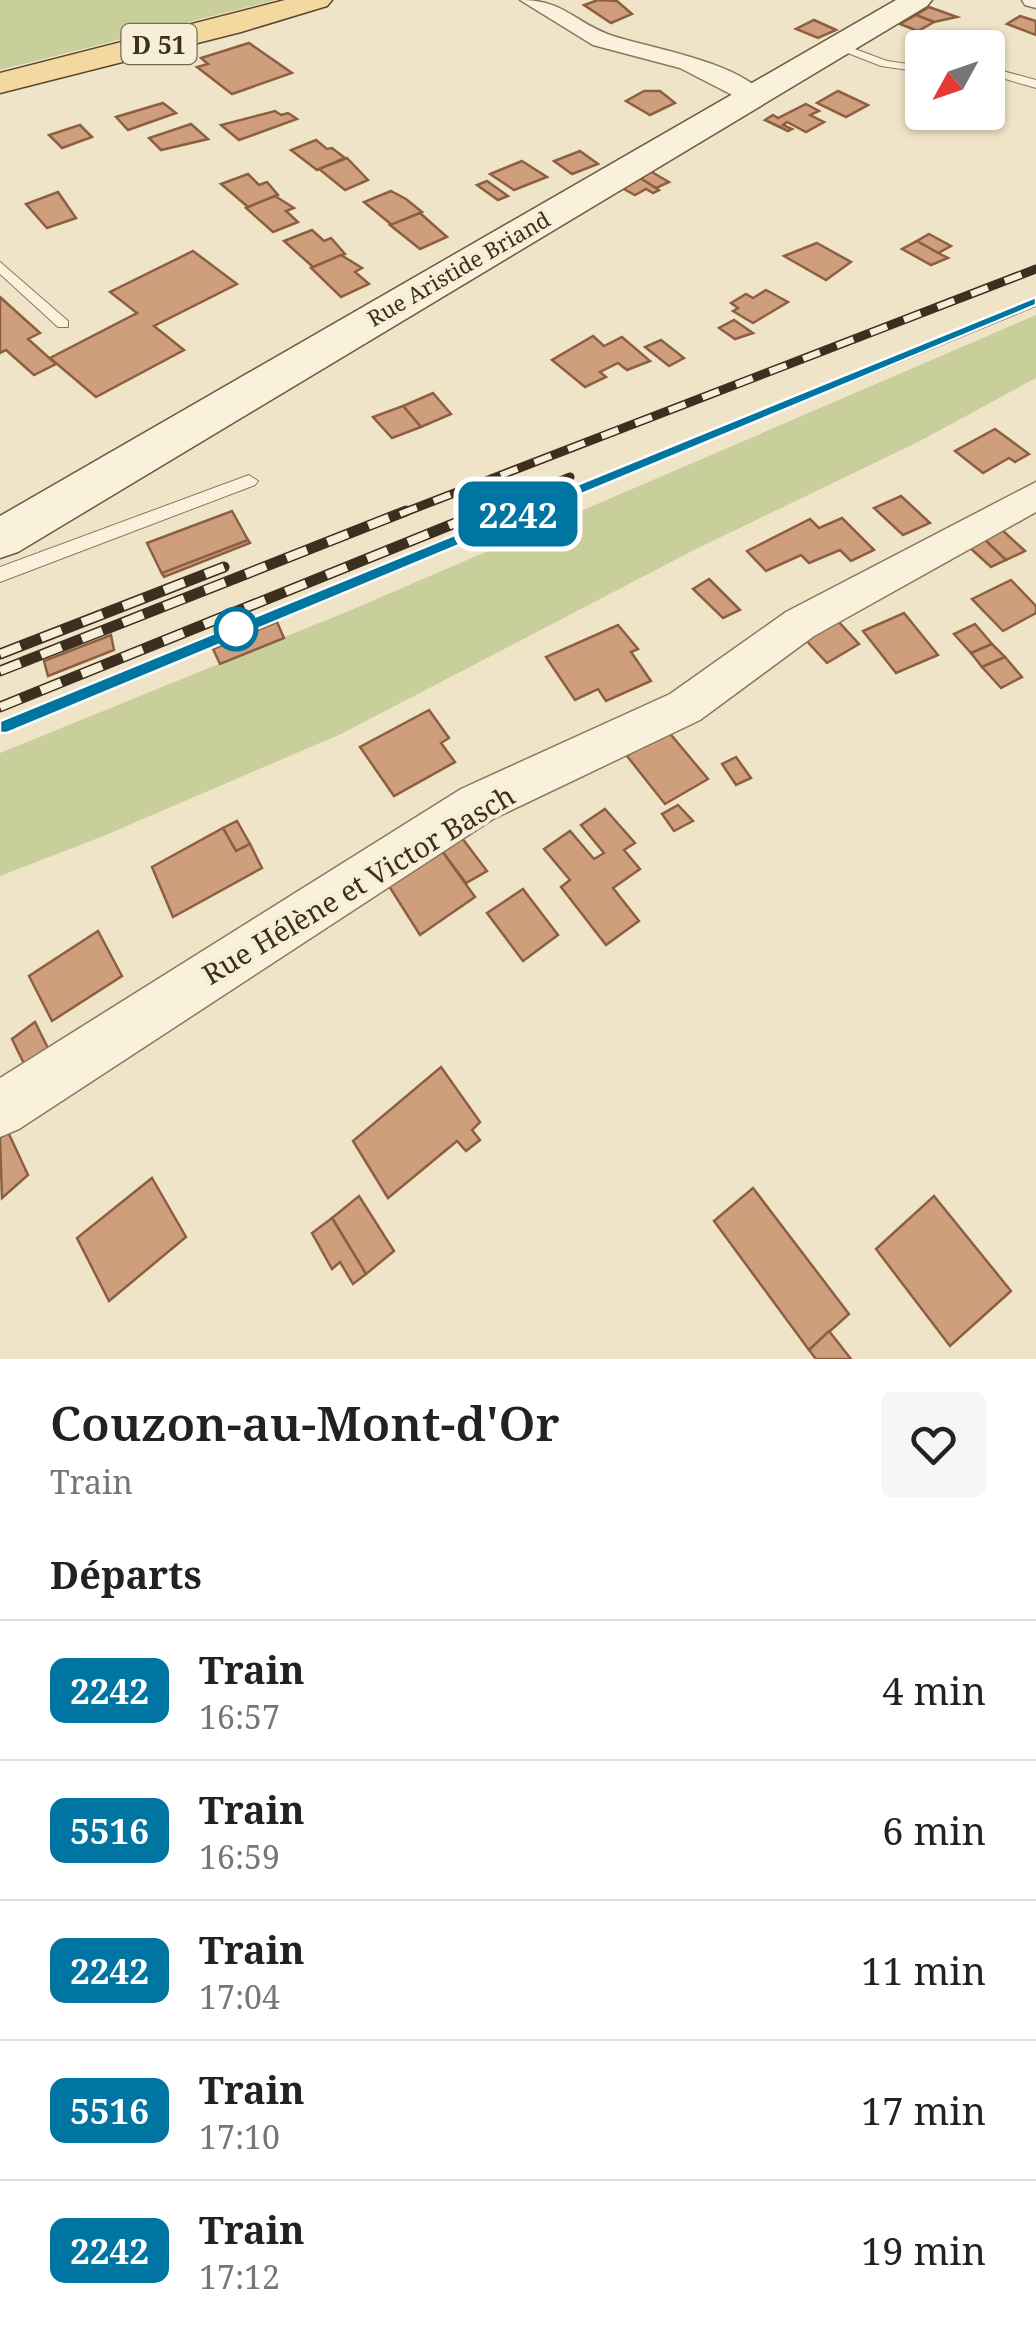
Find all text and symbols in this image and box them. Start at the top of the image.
road number: D 51 [122,24,196,64]
north arrow [905,30,1005,130]
map controls [905,30,1005,130]
street label: Rue Aristide Briand [361,203,555,333]
line badge: 2242 [448,482,588,546]
text: 2242 [478,491,558,538]
unlabelled marker [215,608,257,650]
street label: Rue Hélène et Victor Basch [195,776,521,992]
text: Couzon-au-Mont-d'Or [50,1390,560,1455]
button: heart [881,1392,986,1497]
text: Train [50,1460,133,1503]
text: Départs [50,1548,202,1600]
text: Train [199,1643,305,1695]
text: 4 min [882,1664,986,1716]
text: 2242 [70,1667,149,1714]
text: 16:57 [199,1695,280,1738]
text: Train [199,1783,305,1835]
text: 6 min [882,1804,986,1856]
text: 5516 [70,1807,149,1854]
text: 16:59 [199,1835,280,1878]
text: Train [199,1923,305,1975]
text: 11 min [861,1944,986,1996]
text: 2242 [70,1947,149,1994]
text: 17:04 [199,1975,280,2018]
text: Train [199,2063,305,2115]
text: 17 min [861,2084,986,2136]
text: 5516 [70,2087,149,2134]
text: 17:10 [199,2115,280,2158]
text: Train [199,2203,305,2255]
text: 19 min [861,2224,986,2276]
text: 2242 [70,2227,149,2274]
text: 17:12 [199,2255,280,2298]

